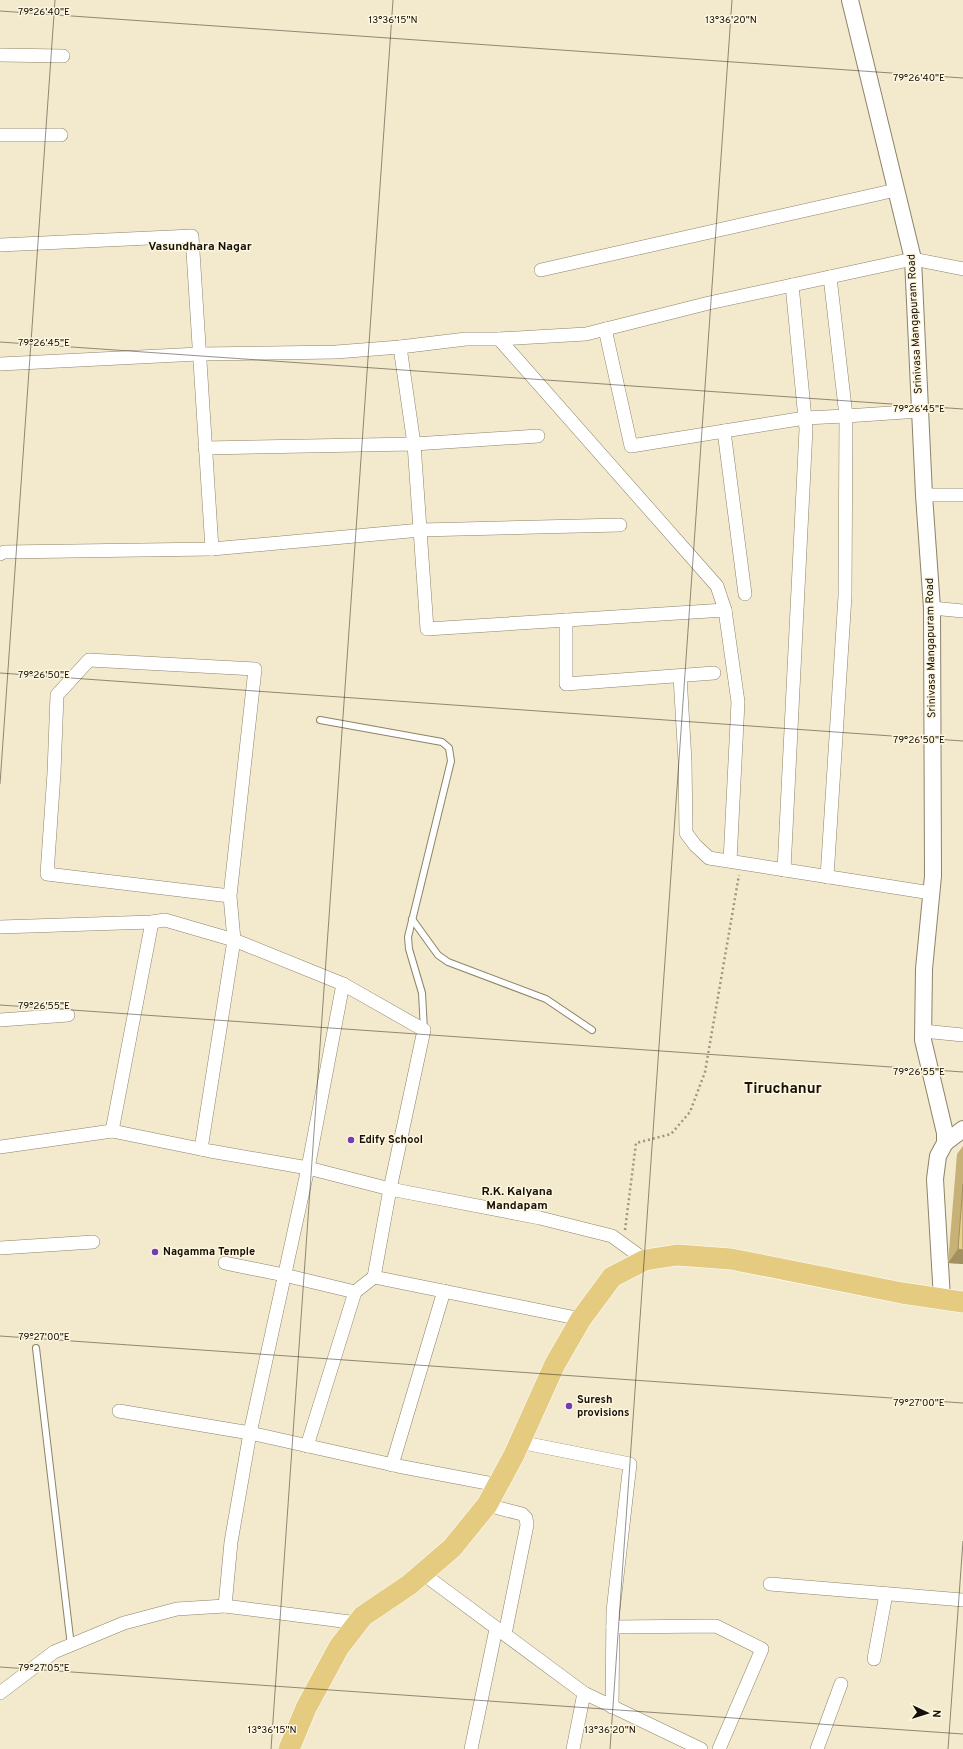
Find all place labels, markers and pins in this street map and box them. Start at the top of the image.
place label: Edify School [359,1133,423,1147]
marker: Edify School [346,1135,356,1145]
place label: Nagamma Temple [163,1245,255,1259]
marker: Nagamma Temple [150,1247,160,1257]
place label: Suresh provisions [577,1393,629,1420]
marker: Suresh provisions [564,1401,574,1411]

